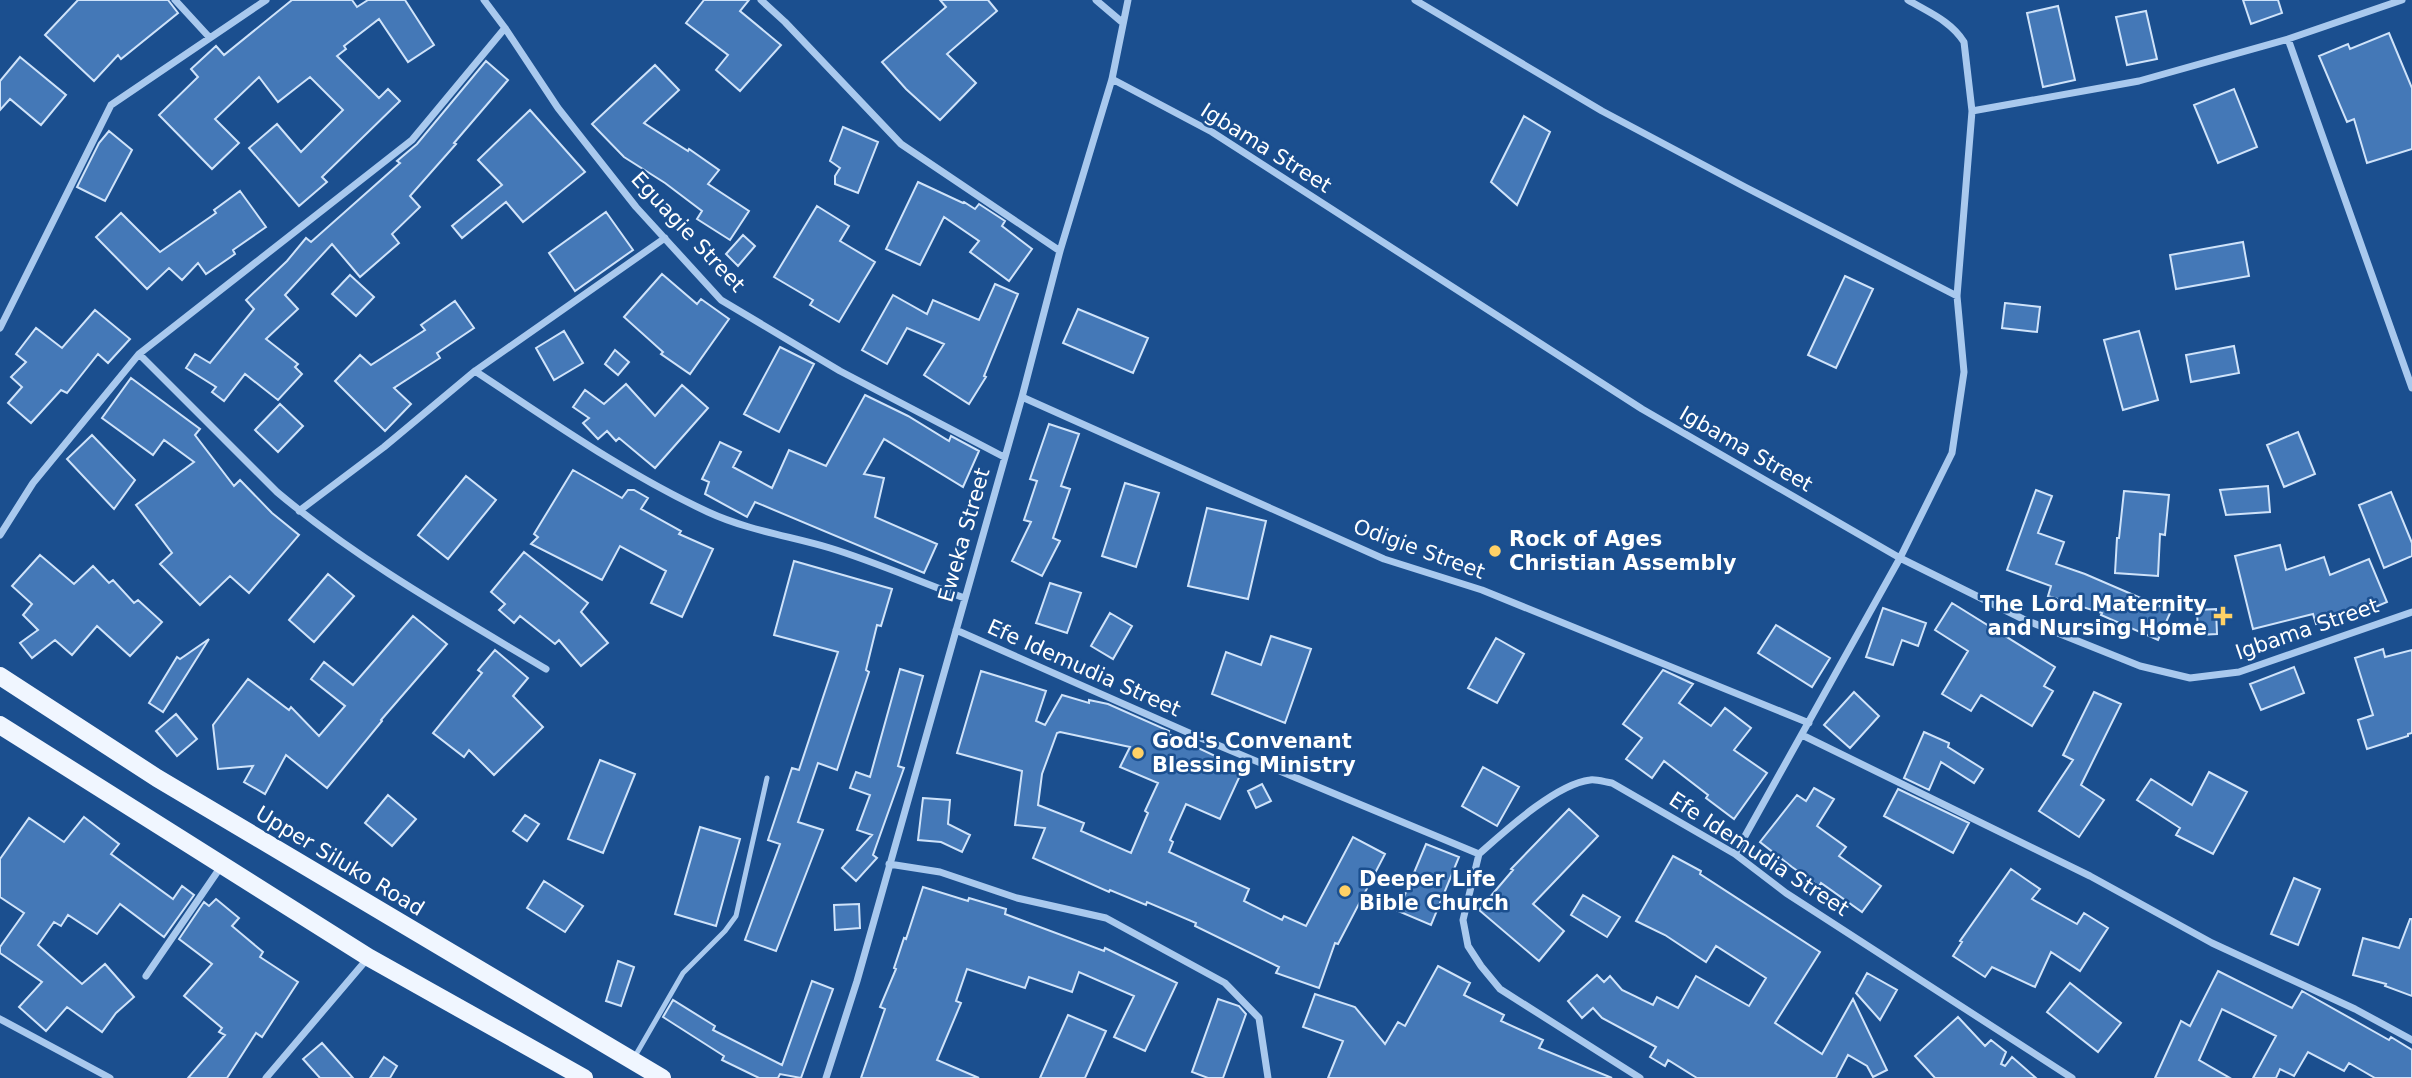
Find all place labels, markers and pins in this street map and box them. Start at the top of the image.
place label: Rock of Ages Christian Assembly [1509,527,1737,575]
marker: Rock of Ages Christian Assembly [1487,543,1503,559]
place label: The Lord Maternity and Nursing Home [1980,592,2207,640]
marker: The Lord Maternity and Nursing Home [2213,606,2233,626]
place label: God's Convenant Blessing Ministry [1152,729,1356,777]
marker: God's Convenant Blessing Ministry [1130,745,1146,761]
place label: Deeper Life Bible Church [1359,867,1509,915]
marker: Deeper Life Bible Church [1337,883,1353,899]

